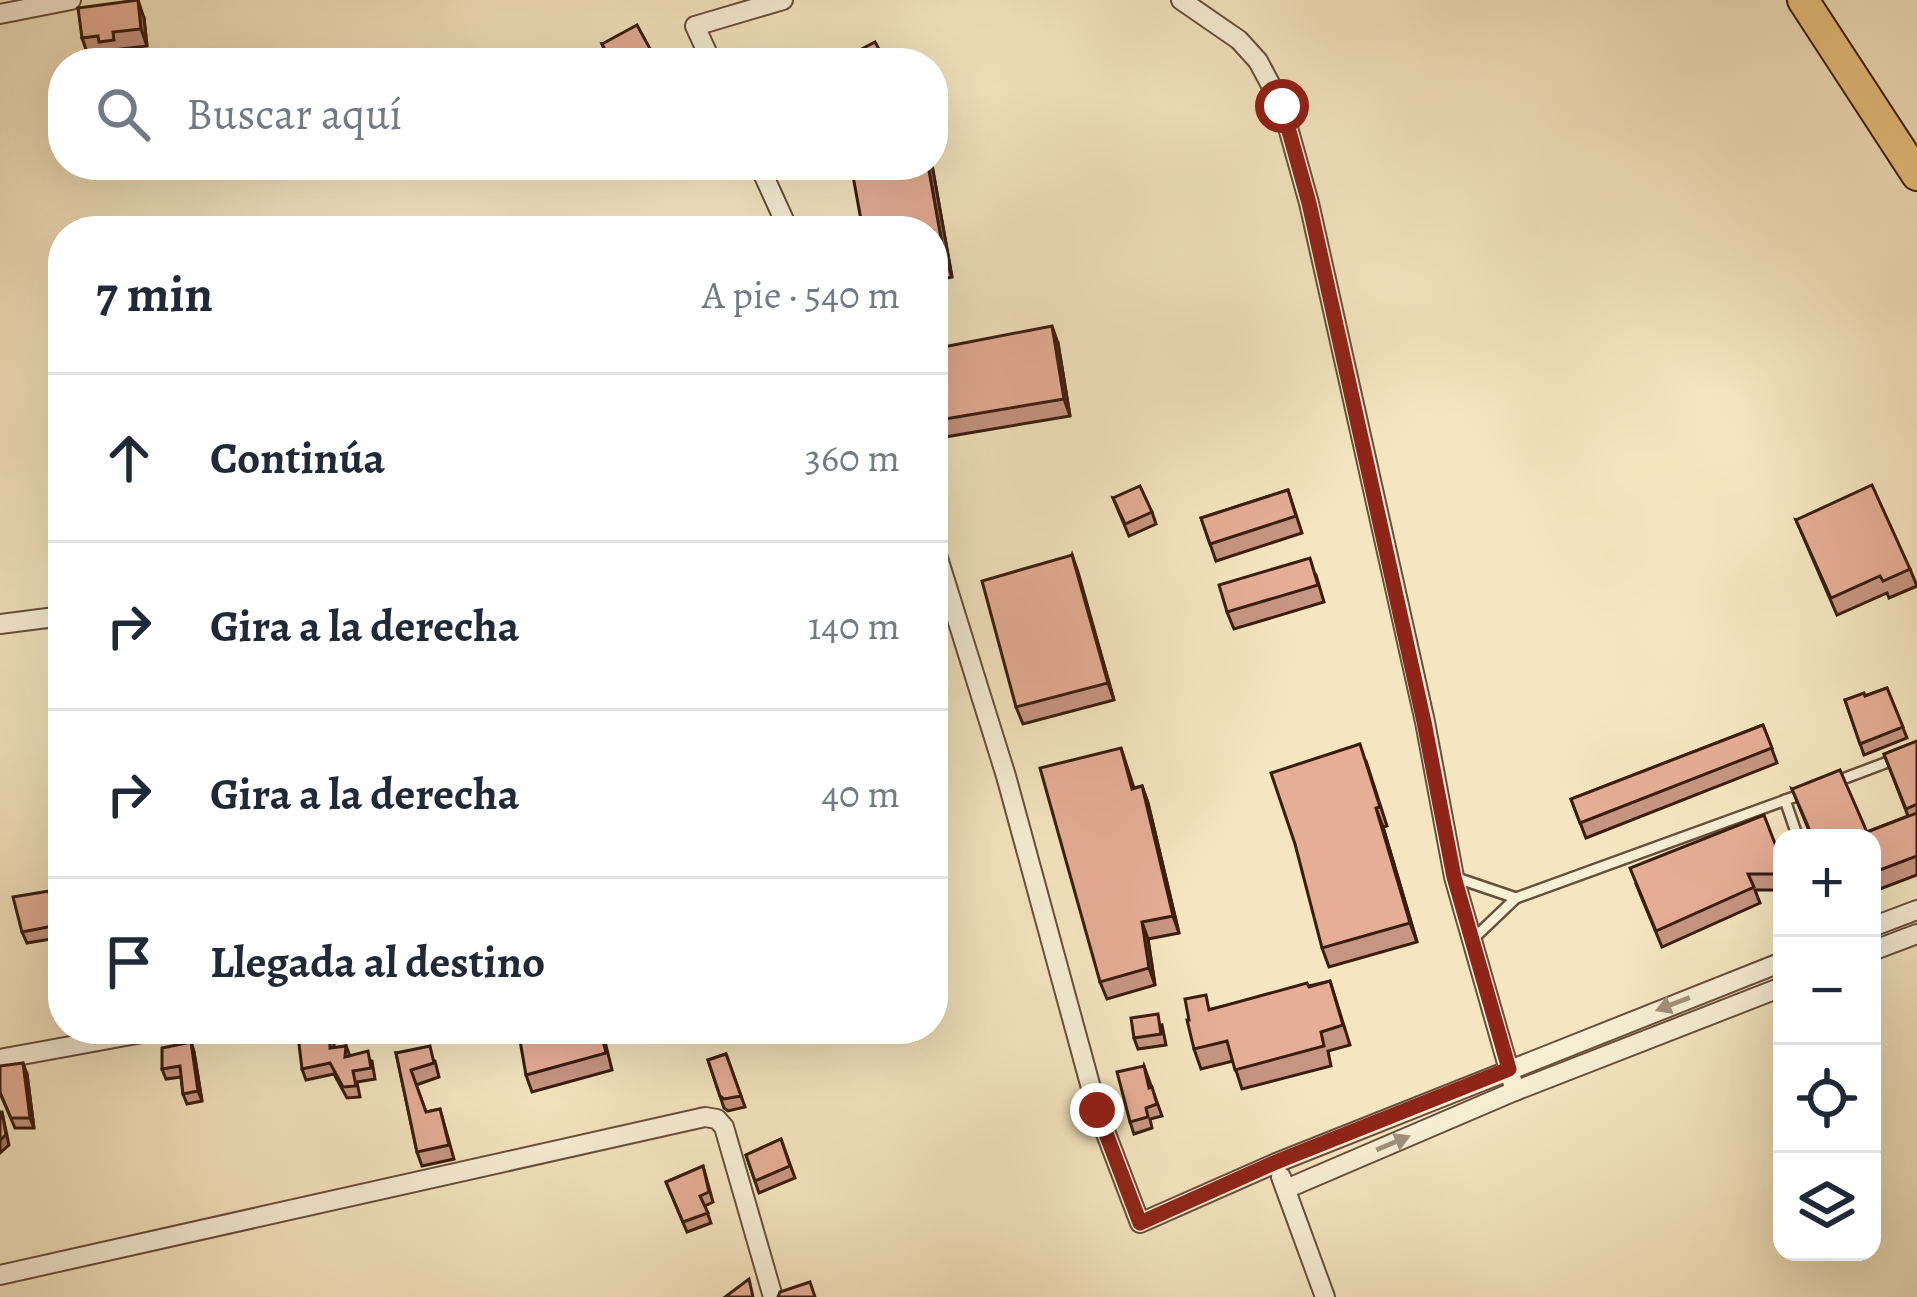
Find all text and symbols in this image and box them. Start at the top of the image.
search box [48,48,948,180]
route start [1255,79,1309,133]
icon: search [90,81,156,147]
text: Buscar aquí [186,83,402,145]
text: 7 min [96,259,213,329]
text: A pie · 540 m [702,268,900,321]
icon: ahead [96,425,162,491]
text: Continúa [210,427,385,489]
text: 360 m [805,431,900,484]
icon: right [96,593,162,659]
text: Gira a la derecha [210,595,519,657]
text: 140 m [808,599,900,652]
icon: right [96,761,162,827]
text: Gira a la derecha [210,763,519,825]
text: 40 m [821,767,900,820]
map controls [1773,829,1881,1261]
button: + [1773,829,1881,937]
icon: arrive [96,929,162,995]
text: Llegada al destino [210,931,545,993]
button: − [1773,937,1881,1045]
one-way arrow [1655,996,1691,1015]
button: locate [1773,1045,1881,1153]
route end [1070,1083,1124,1137]
one-way arrow [1376,1133,1412,1152]
button: layers [1773,1153,1881,1261]

